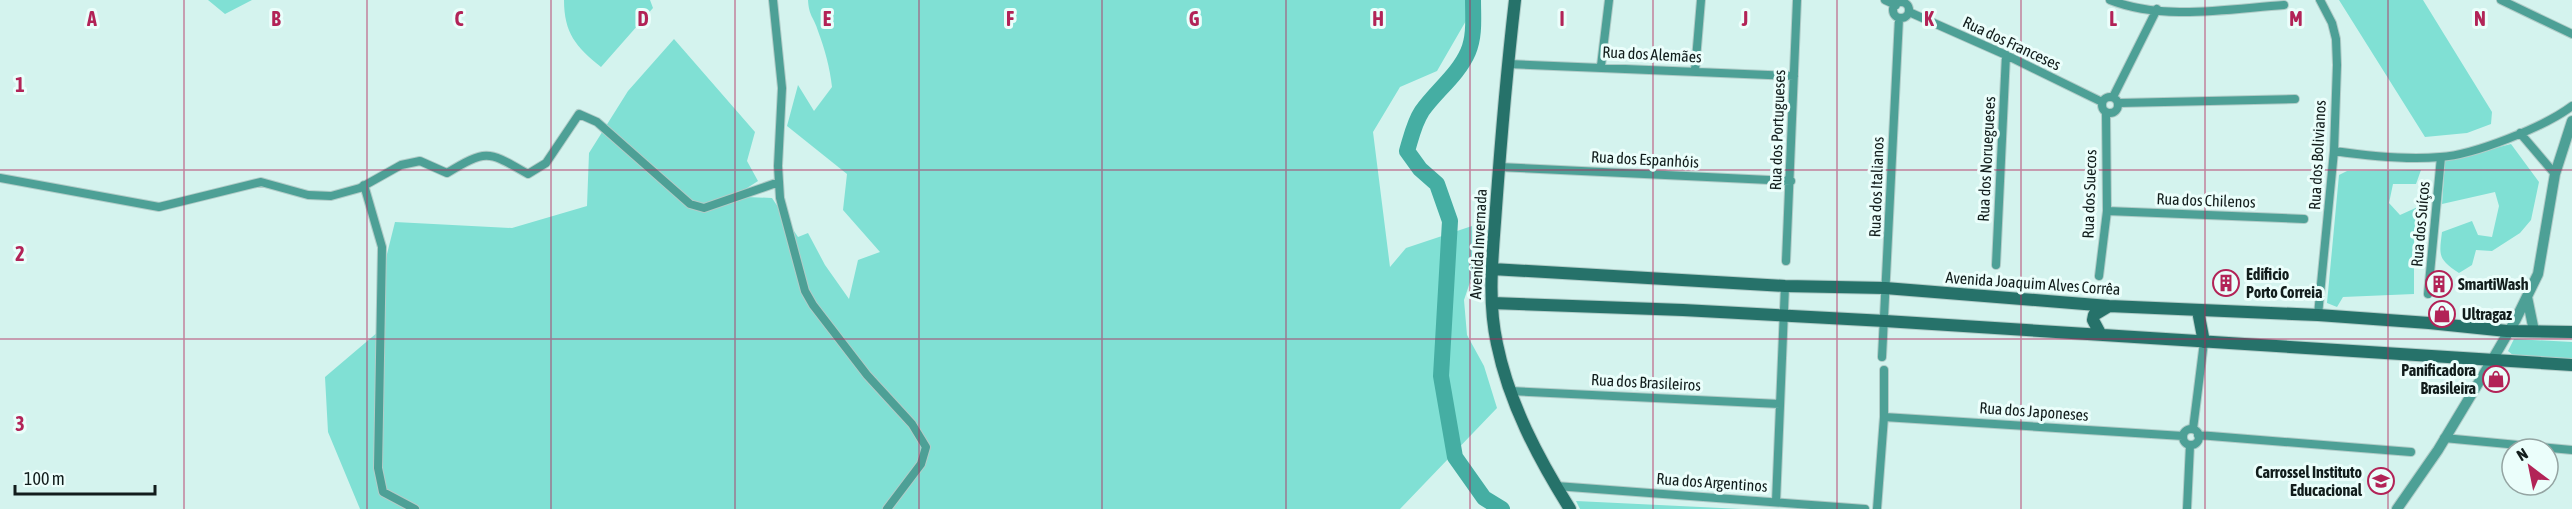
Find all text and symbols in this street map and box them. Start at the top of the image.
text: A [86,7,97,30]
text: B [271,7,281,30]
text: C [455,7,464,30]
text: D [637,7,649,30]
text: E [823,7,832,30]
text: F [1006,7,1014,30]
text: G [1189,7,1200,30]
text: H [1372,7,1384,30]
text: I [1559,7,1565,30]
text: J [1741,7,1748,30]
text: K [1924,7,1934,30]
text: L [2109,7,2117,30]
text: M [2289,7,2303,30]
text: N [2474,7,2486,30]
street label: Rua dos Franceses [1960,12,2064,74]
street label: Rua dos Alemães [1602,42,1702,66]
street label: Rua dos Portugueses [1766,69,1789,191]
text: 1 [15,73,25,96]
street label: Rua dos Noruegueses [1974,96,1999,222]
street label: Rua dos Bolivianos [2305,99,2329,210]
street label: Rua dos Italianos [1865,136,1887,238]
street label: Rua dos Espanhóis [1590,147,1700,172]
street label: Rua dos Suecos [2078,149,2100,239]
street label: Rua dos Suíços [2407,180,2434,267]
street label: Avenida Invernada [1466,188,1490,300]
street label: Rua dos Chilenos [2156,189,2256,211]
text: 2 [15,242,25,265]
place label: Edificio Porto Correia [2246,265,2322,301]
street label: Avenida Joaquim Alves Corrêa [1945,268,2121,299]
building icon: Edificio Porto Correia [2211,268,2241,298]
building icon: SmartiWash [2424,269,2454,299]
place label: SmartiWash [2458,275,2529,293]
shop icon: Ultragaz [2427,299,2457,329]
place label: Ultragaz [2462,305,2512,323]
place label: Panificadora Brasileira [2401,361,2476,397]
shop icon: Panificadora Brasileira [2481,364,2511,394]
street label: Rua dos Brasileiros [1591,370,1702,394]
street label: Rua dos Japoneses [1979,398,2090,425]
text: 3 [15,412,25,435]
north arrow [2500,437,2560,497]
text: N [2513,444,2531,464]
scale bar [15,458,154,496]
place label: Carrossel Instituto Educacional [2255,463,2363,499]
school or university icon: Carrossel Instituto Educacional [2366,466,2396,496]
text: 100 m [24,468,65,489]
street label: Rua dos Argentinos [1656,469,1768,496]

